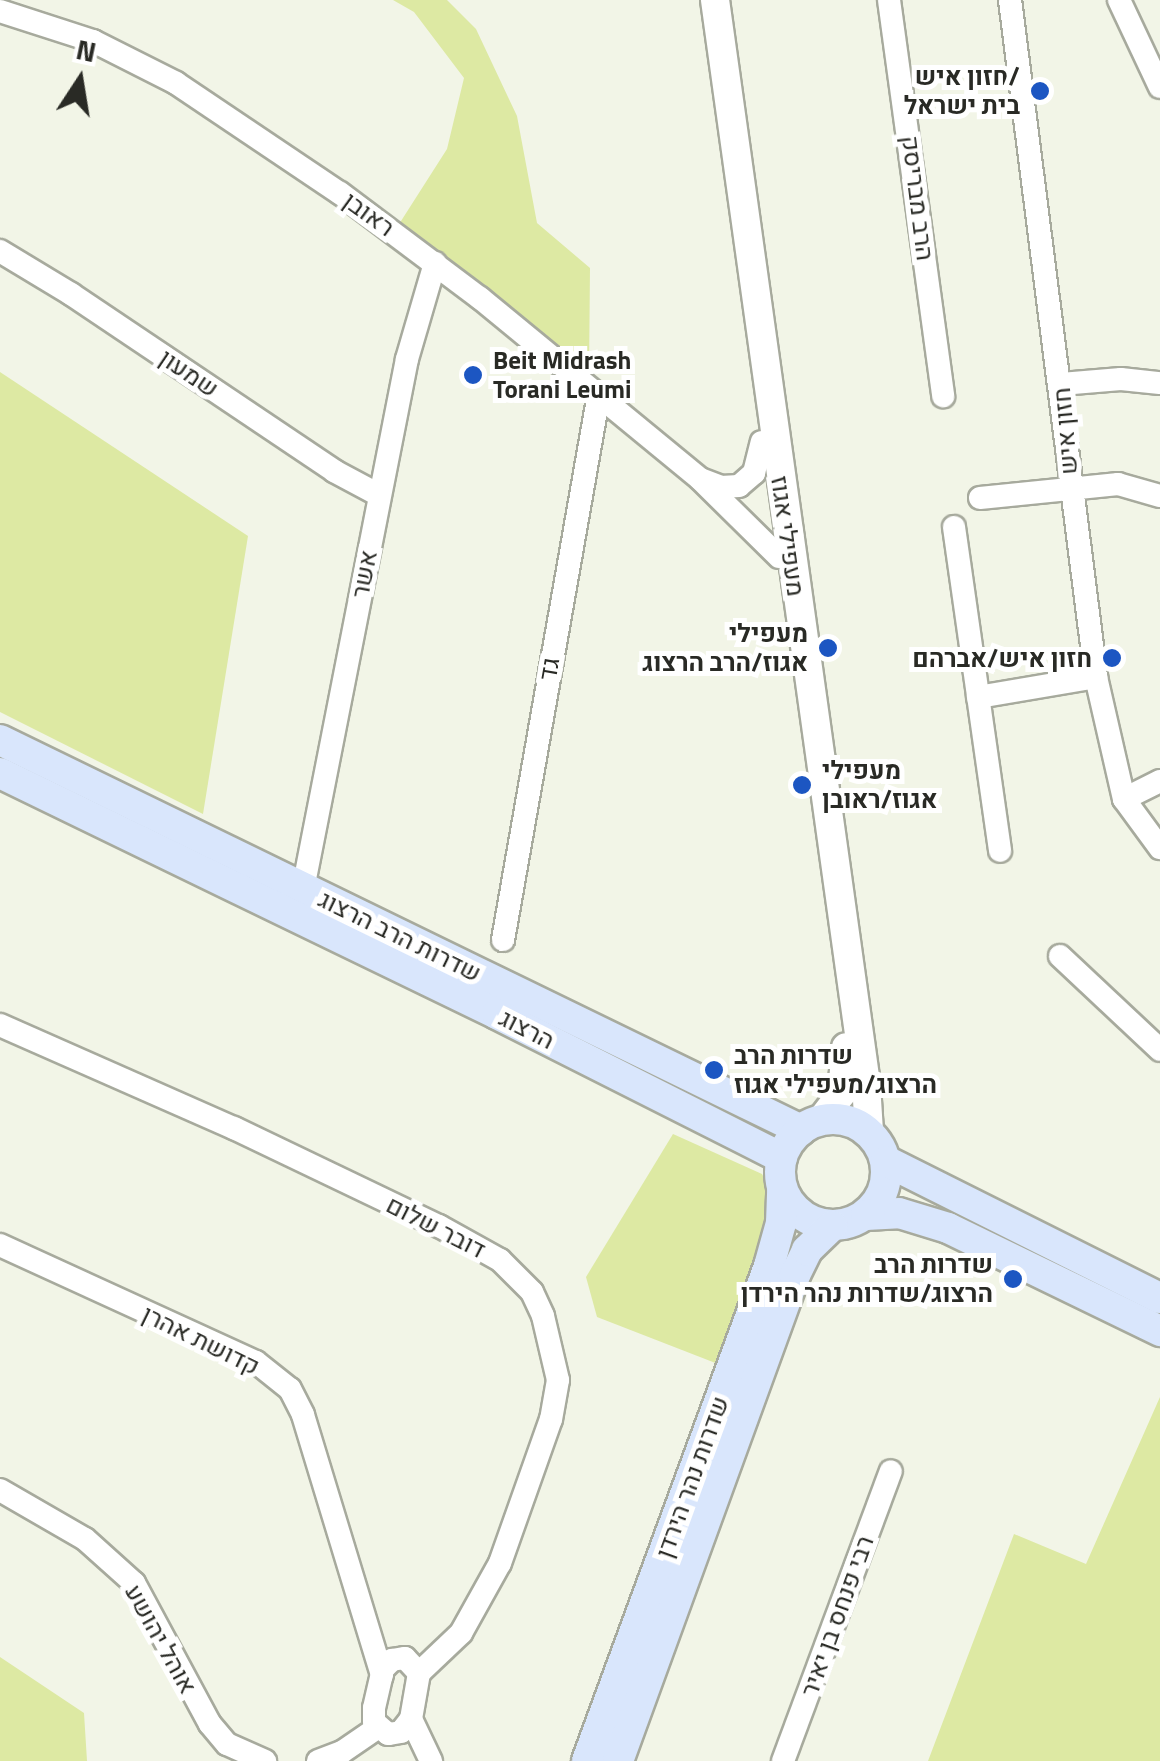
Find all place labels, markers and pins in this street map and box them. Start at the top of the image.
place label: חזון איש/ בית ישראל [904,62,1020,121]
marker: חזון איש/ בית ישראל [1029,80,1051,102]
place label: Beit Midrash Torani Leumi [493,346,631,405]
marker: Beit Midrash Torani Leumi [462,364,484,386]
place label: מעפילי אגוז/הרב הרצוג [643,619,808,678]
marker: מעפילי אגוז/הרב הרצוג [817,637,839,659]
place label: חזון איש/אברהם [912,643,1092,673]
marker: חזון איש/אברהם [1101,647,1123,669]
place label: מעפילי אגוז/ראובן [822,756,938,815]
marker: מעפילי אגוז/ראובן [791,774,813,796]
place label: שדרות הרב הרצוג/מעפילי אגוז [734,1041,937,1100]
marker: שדרות הרב הרצוג/מעפילי אגוז [703,1059,725,1081]
place label: שדרות הרב הרצוג/שדרות נהר הירדן [741,1250,993,1309]
marker: שדרות הרב הרצוג/שדרות נהר הירדן [1002,1268,1024,1290]

